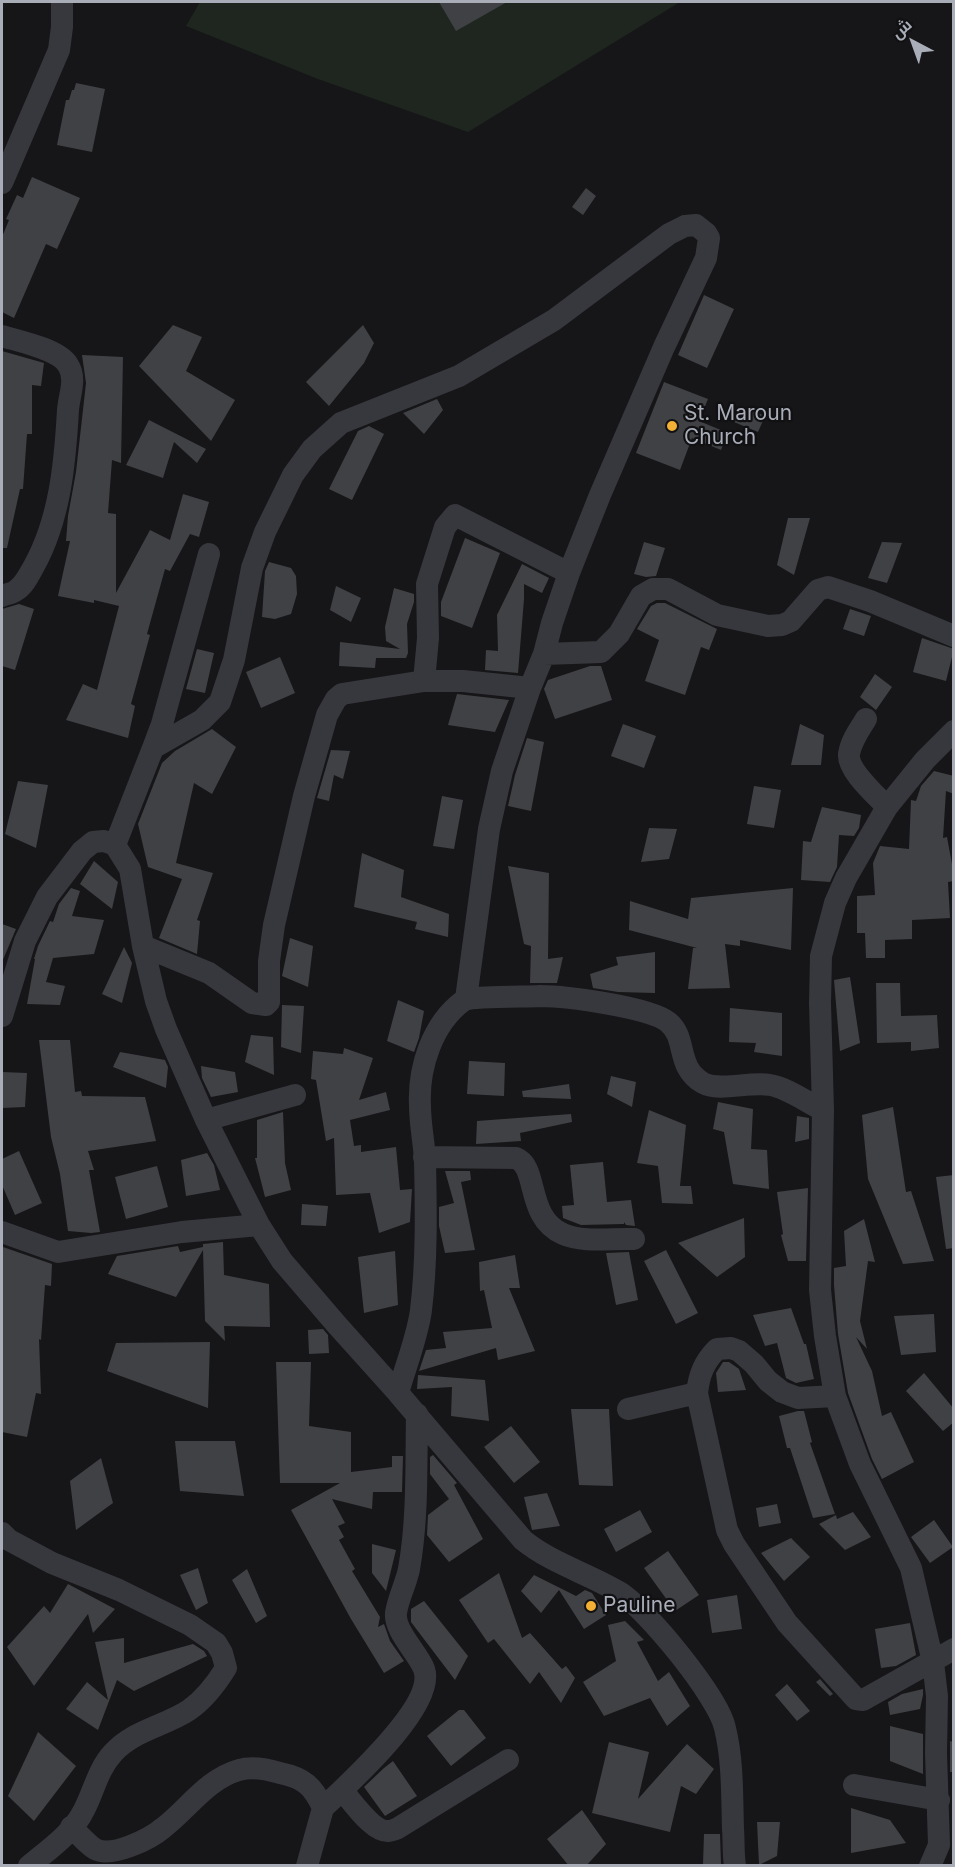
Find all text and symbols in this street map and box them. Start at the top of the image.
north arrow [883,12,943,72]
text: ش [887,14,915,43]
place label: St. Maroun Church [684,401,792,451]
marker: St. Maroun Church [665,419,679,433]
place label: Pauline [603,1593,675,1619]
marker: Pauline [584,1599,598,1613]

